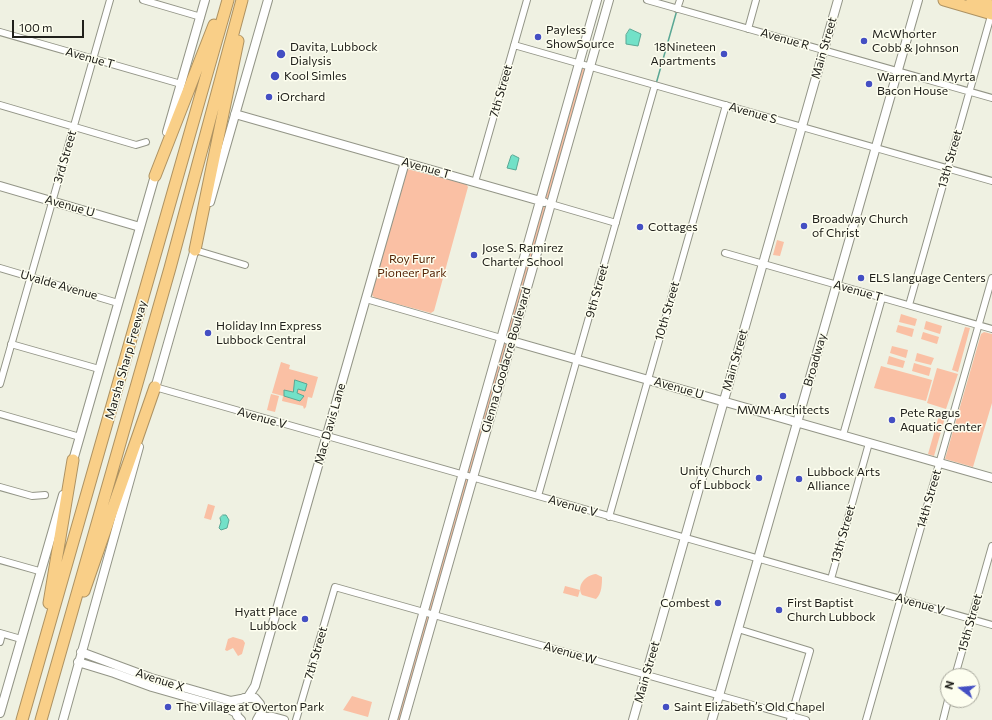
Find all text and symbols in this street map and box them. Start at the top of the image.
scale bar [14,12,86,38]
street label: Main Street [808,15,840,81]
text: 100 m [19,20,53,34]
place label: Payless ShowSource [546,23,614,51]
street label: Avenue R [759,25,811,53]
place label: McWhorter Cobb & Johnson [872,27,959,55]
marker: Payless ShowSource [533,32,543,42]
marker: McWhorter Cobb & Johnson [859,36,869,46]
place label: Davita, Lubbock Dialysis [290,40,378,68]
place label: 18Nineteen Apartments [651,40,716,68]
street label: Avenue T [64,44,116,72]
marker: Davita, Lubbock Dialysis [275,48,287,60]
marker: 18Nineteen Apartments [719,49,729,59]
street label: 7th Street [487,63,515,119]
place label: Kool Simles [284,69,347,83]
marker: Kool Simles [269,70,281,82]
place label: Warren and Myrta Bacon House [877,70,975,98]
marker: Warren and Myrta Bacon House [864,79,874,89]
place label: iOrchard [277,90,325,104]
marker: iOrchard [264,92,274,102]
street label: Avenue S [727,99,779,127]
street label: 13th Street [935,128,965,190]
street label: 3rd Street [51,129,79,185]
street label: Avenue T [400,154,452,182]
street label: Avenue U [43,192,97,220]
place label: Broadway Church of Christ [812,212,908,240]
place label: Cottages [648,220,698,234]
marker: Broadway Church of Christ [799,221,809,231]
marker: Cottages [635,222,645,232]
place label: Jose S. Ramirez Charter School [482,241,564,269]
marker: Jose S. Ramirez Charter School [469,250,479,260]
park label: Roy Furr Pioneer Park [377,252,447,280]
street label: 9th Street [582,262,612,320]
street label: Uvalde Avenue [19,267,99,303]
place label: ELS language Centers [869,271,986,285]
marker: ELS language Centers [856,273,866,283]
street label: Avenue T [832,277,884,305]
street label: 10th Street [652,280,682,342]
street label: Glenna Goodacre Boulevard [478,286,534,434]
street label: Marsha Sharp Freeway [102,299,150,421]
place label: Holiday Inn Express Lubbock Central [216,319,322,347]
street label: Main Street [719,327,751,393]
marker: Holiday Inn Express Lubbock Central [203,328,213,338]
street label: Broadway [801,332,829,388]
street label: Avenue U [652,374,706,402]
street label: Mac Davis Lane [311,382,349,466]
marker: MWM Architects [778,391,788,401]
place label: MWM Architects [737,403,829,417]
street label: Avenue V [236,404,288,432]
place label: Pete Ragus Aquatic Center [900,406,982,434]
marker: Pete Ragus Aquatic Center [887,415,897,425]
place label: Unity Church of Lubbock [680,464,751,492]
place label: Lubbock Arts Alliance [807,465,880,493]
street label: 14th Street [914,468,944,530]
marker: Unity Church of Lubbock [754,473,764,483]
marker: Lubbock Arts Alliance [794,474,804,484]
street label: Avenue V [547,492,599,520]
street label: 13th Street [828,503,858,565]
street label: Avenue V [894,590,946,618]
street label: 15th Street [955,592,985,654]
place label: Combest [660,596,710,610]
place label: First Baptist Church Lubbock [787,596,876,624]
marker: Combest [713,598,723,608]
place label: Hyatt Place Lubbock [234,605,297,633]
marker: First Baptist Church Lubbock [774,605,784,615]
marker: Hyatt Place Lubbock [300,614,310,624]
street label: 7th Street [302,625,330,681]
street label: Avenue W [542,639,598,667]
street label: Main Street [631,639,663,705]
street label: Avenue X [134,665,186,695]
north arrow [940,668,980,708]
text: N [942,679,956,691]
place label: The Village at Overton Park [176,700,325,714]
place label: Saint Elizabeth’s Old Chapel [674,700,825,714]
marker: The Village at Overton Park [163,702,173,712]
marker: Saint Elizabeth’s Old Chapel [661,702,671,712]

